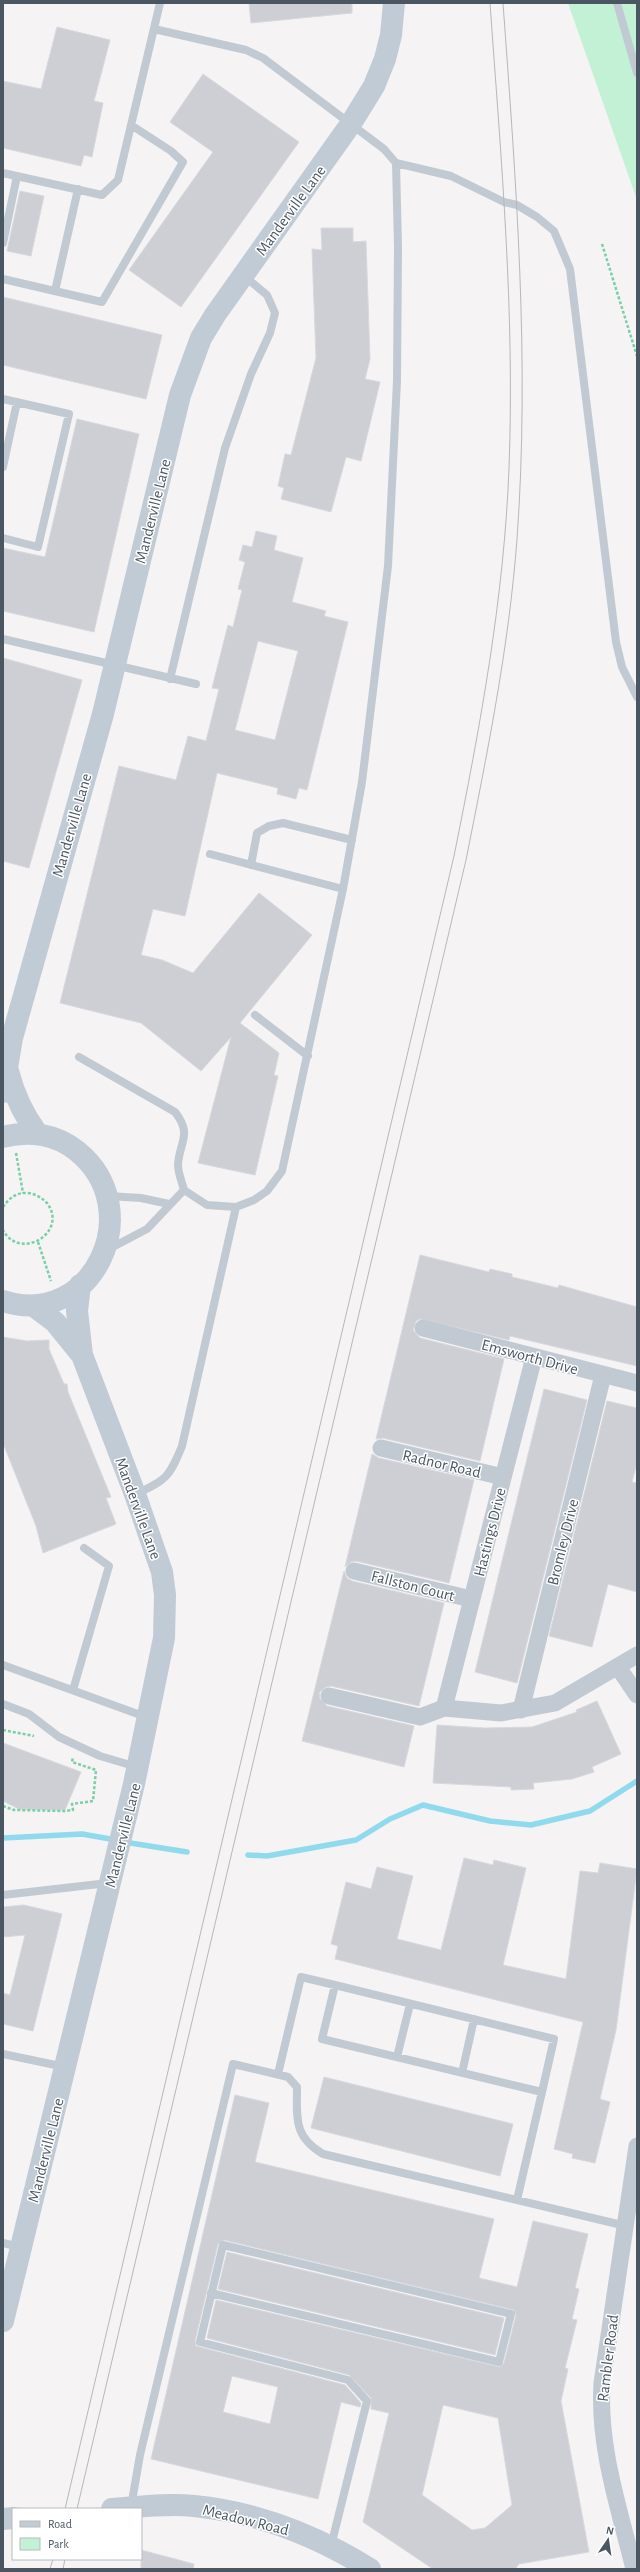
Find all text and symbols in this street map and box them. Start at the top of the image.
street label: Manderville Lane [253,163,329,259]
street label: Manderville Lane [132,457,174,565]
street label: Manderville Lane [50,772,94,879]
street label: Emsworth Drive [480,1336,580,1378]
street label: Radnor Road [401,1447,482,1481]
street label: Manderville Lane [112,1455,164,1561]
street label: Hastings Drive [471,1486,509,1578]
street label: Bromley Drive [545,1498,582,1587]
street label: Fallston Court [369,1568,456,1604]
street label: Manderville Lane [102,1781,144,1889]
street label: Manderville Lane [25,2096,67,2204]
street label: Rambler Road [595,2314,621,2403]
street label: Meadow Road [201,2502,291,2538]
legend [12,2508,142,2560]
text: Road [48,2518,72,2530]
north arrow [588,2520,628,2560]
text: N [605,2525,615,2537]
text: Park [48,2538,69,2550]

